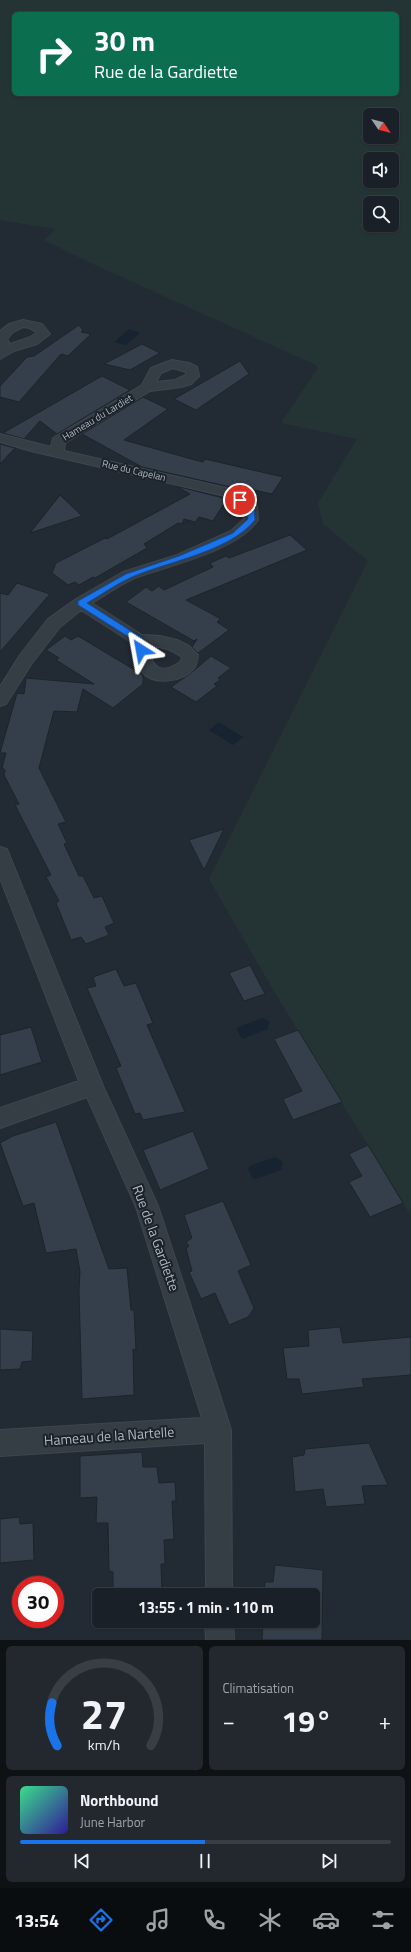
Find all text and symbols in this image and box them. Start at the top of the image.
text: 30 m [94,19,155,62]
icon: right [28,28,80,80]
text: Rue de la Gardiette [94,58,238,85]
north arrow [363,108,399,144]
map controls [363,108,399,232]
button: sound [363,152,399,188]
button: search [363,196,399,232]
street label: Hameau du Lardiet [59,390,136,444]
street label: Rue du Capelan [101,456,167,485]
pin [223,483,257,517]
icon: arrive [229,489,251,511]
position arrow [120,629,162,671]
street label: Rue de la Gardiette [127,1182,185,1294]
street label: Hameau de la Nartelle [43,1420,175,1451]
speed limit sign: 30 [12,1576,64,1628]
text: 13:55 · 1 min · 110 m [138,1596,274,1619]
text: Climatisation [223,1678,294,1698]
text: 27 [81,1682,128,1745]
text: 19° [282,1698,332,1744]
text: − [223,1704,235,1738]
text: + [379,1704,391,1738]
text: km/h [88,1734,120,1756]
text: Northbound [80,1789,159,1812]
text: June Harbor [80,1812,145,1832]
icon: previous [71,1850,93,1872]
icon: pause [194,1850,216,1872]
icon: next [318,1850,340,1872]
icon: directions [87,1906,115,1934]
icon: music [144,1906,172,1934]
icon: phone [200,1906,228,1934]
icon: climate [256,1906,284,1934]
icon: car [312,1906,340,1934]
icon: filters [369,1906,397,1934]
text: 13:54 [14,1907,59,1934]

